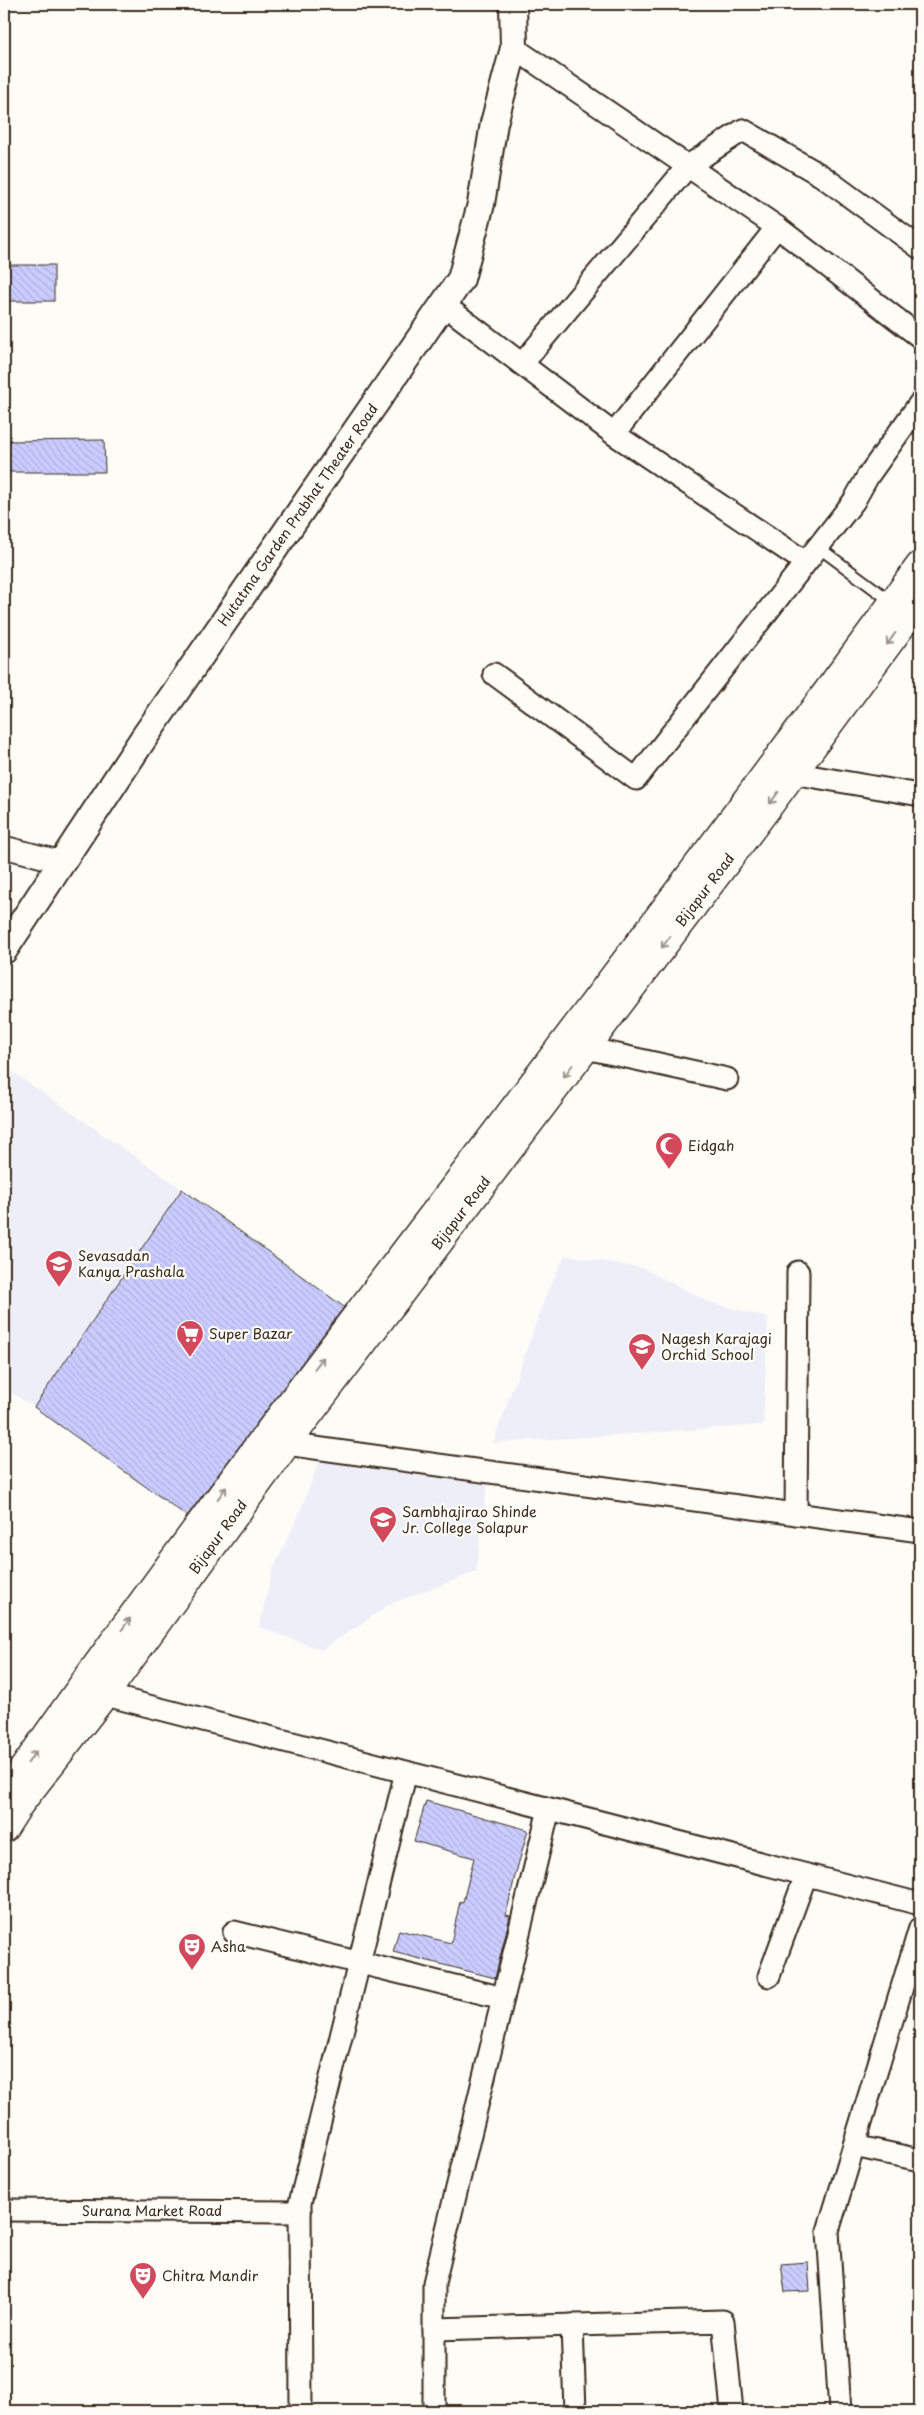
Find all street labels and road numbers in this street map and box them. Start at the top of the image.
street label: Hutatma Garden Prabhat Theater Road [212,399,383,630]
street label: Bijapur Road [670,849,739,931]
street label: Bijapur Road [426,1172,495,1254]
street label: Bijapur Road [183,1495,252,1578]
street label: Surana Market Road [82,2200,222,2221]

